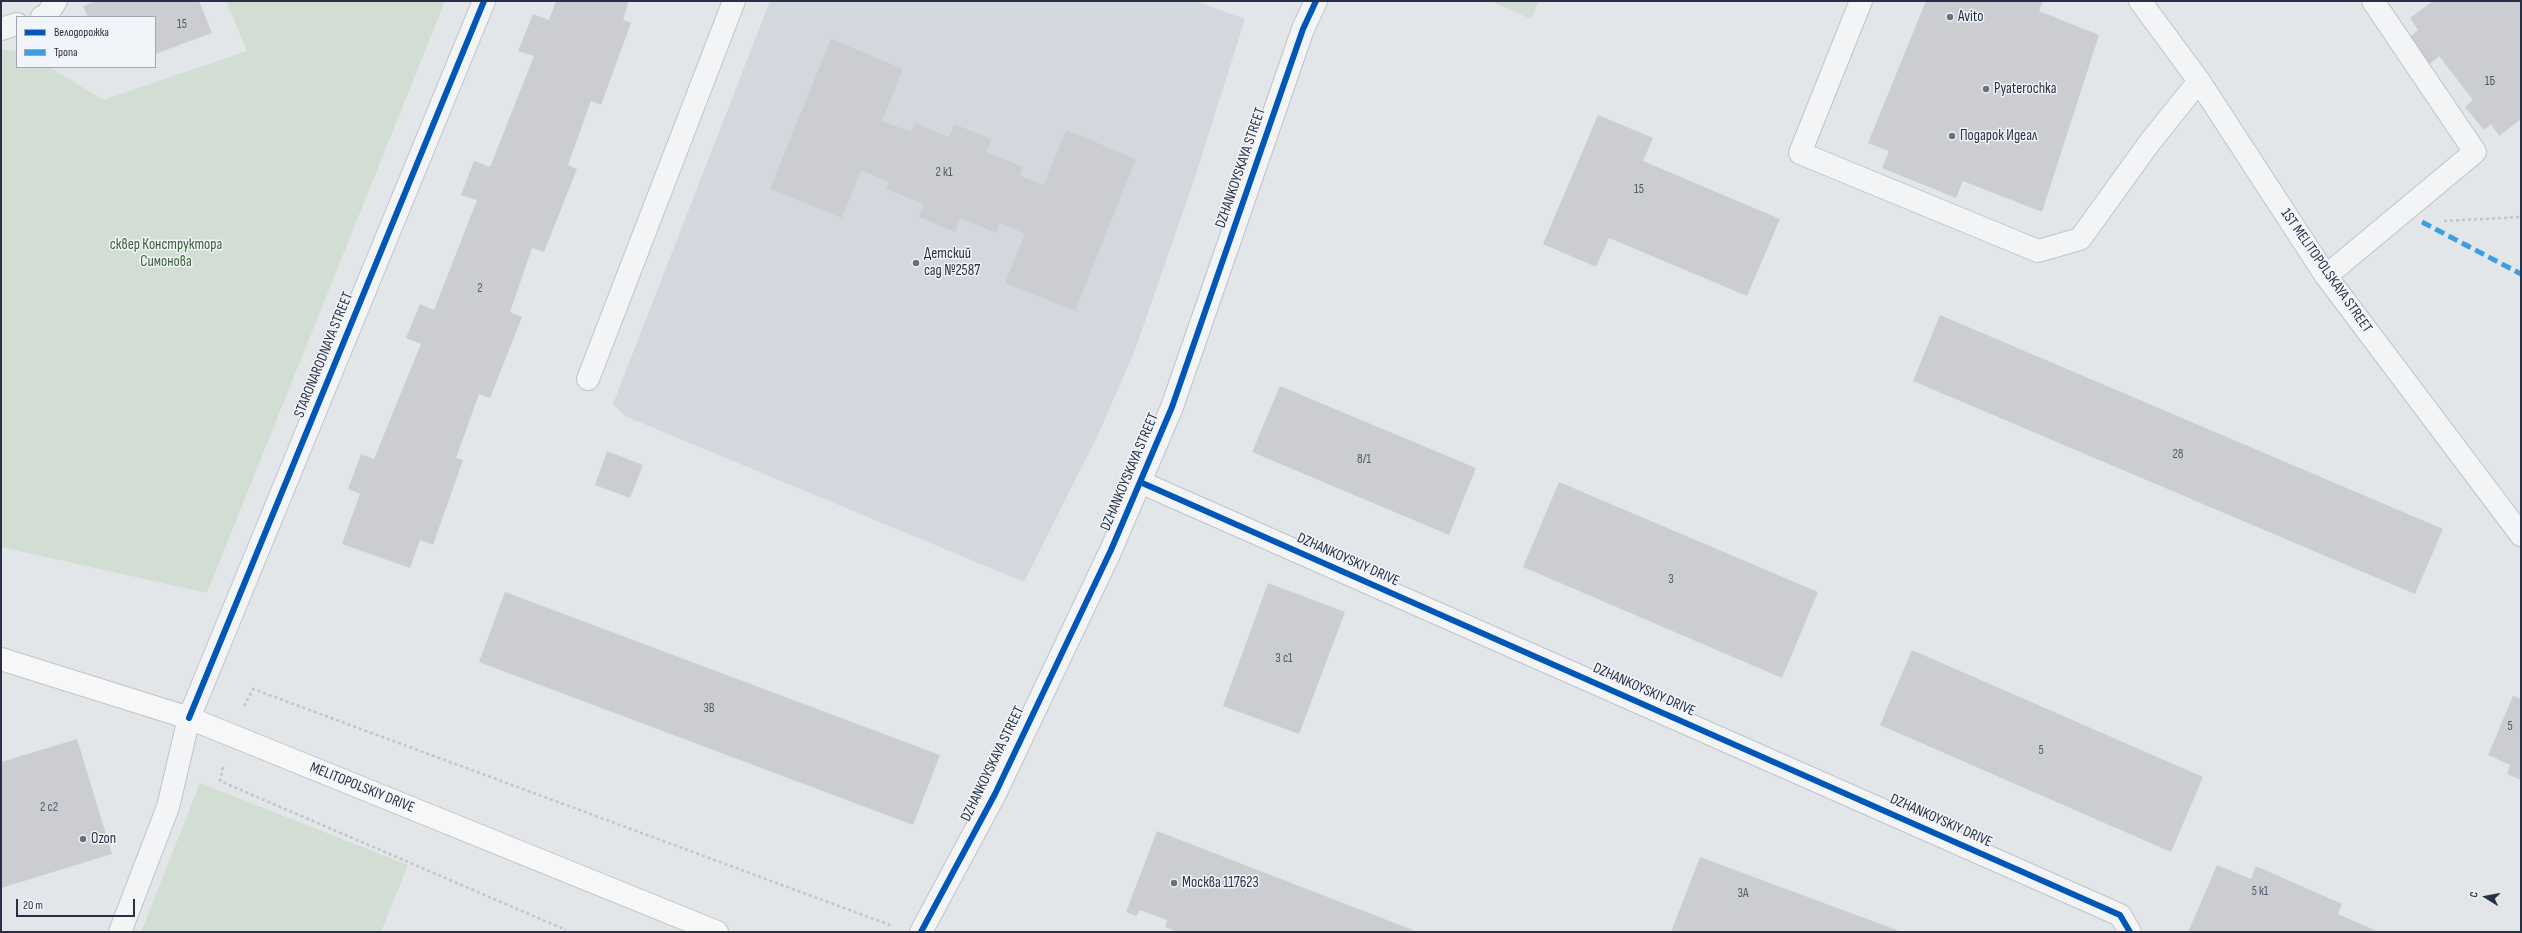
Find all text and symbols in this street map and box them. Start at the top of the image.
place label: Avito [1958,8,1984,26]
marker: Avito [1945,12,1955,22]
legend [16,16,156,68]
house number: 15 [177,17,187,33]
text: Велодорожка [54,25,109,40]
text: Тропа [54,45,78,60]
house number: 1Б [2485,74,2495,90]
place label: Pyaterochka [1994,80,2057,98]
marker: Pyaterochka [1981,84,1991,94]
street label: DZHANKOYSKAYA STREET [1212,105,1270,231]
place label: Подарок Идеал [1960,127,2037,145]
marker: Подарок Идеал [1947,131,1957,141]
house number: 2 к1 [936,165,952,181]
house number: 15 [1634,182,1644,198]
street label: 1ST MELITOPOLSKAYA STREET [2276,205,2376,337]
park label: сквер Конструктора Симонова [110,236,222,271]
place label: Детский сад №2587 [924,245,980,280]
marker: Детский сад №2587 [911,258,921,268]
house number: 2 [477,281,483,297]
street label: STARONARODNAYA STREET [291,290,357,420]
street label: DZHANKOYSKAYA STREET [1097,410,1163,534]
house number: 28 [2172,447,2184,463]
house number: 8/1 [1357,452,1371,468]
street label: DZHANKOYSKIY DRIVE [1294,529,1402,591]
house number: 3 [1668,572,1674,588]
house number: 3 с1 [1275,651,1293,667]
street label: DZHANKOYSKIY DRIVE [1590,659,1698,721]
house number: 3В [703,701,715,717]
street label: DZHANKOYSKAYA STREET [957,703,1029,825]
house number: 5 [2507,719,2513,735]
house number: 5 [2038,743,2044,759]
street label: MELITOPOLSKIY DRIVE [307,759,417,817]
street label: DZHANKOYSKIY DRIVE [1887,790,1995,852]
house number: 2 с2 [40,800,58,816]
place label: Ozon [91,830,116,848]
marker: Ozon [78,834,88,844]
place label: Москва 117623 [1182,874,1259,892]
north arrow [2466,877,2506,917]
marker: Москва 117623 [1169,878,1179,888]
house number: 5 к1 [2252,884,2268,900]
house number: 3А [1737,886,1749,902]
scale bar [18,891,137,917]
text: С [2467,891,2481,899]
text: 20 m [23,898,43,913]

